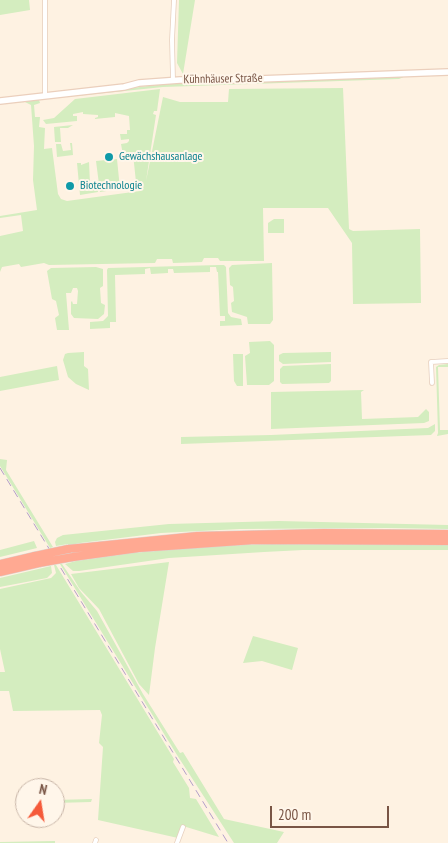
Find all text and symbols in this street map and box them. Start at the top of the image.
street label: Kühnhäuser Straße [183,71,263,87]
place label: Gewächshausanlage [119,150,202,164]
marker: Gewächshausanlage [103,151,115,163]
place label: Biotechnologie [80,179,142,193]
marker: Biotechnologie [64,180,76,192]
north arrow [15,778,65,828]
text: N [37,780,49,799]
scale bar [273,796,392,828]
text: 200 m [278,805,311,824]

